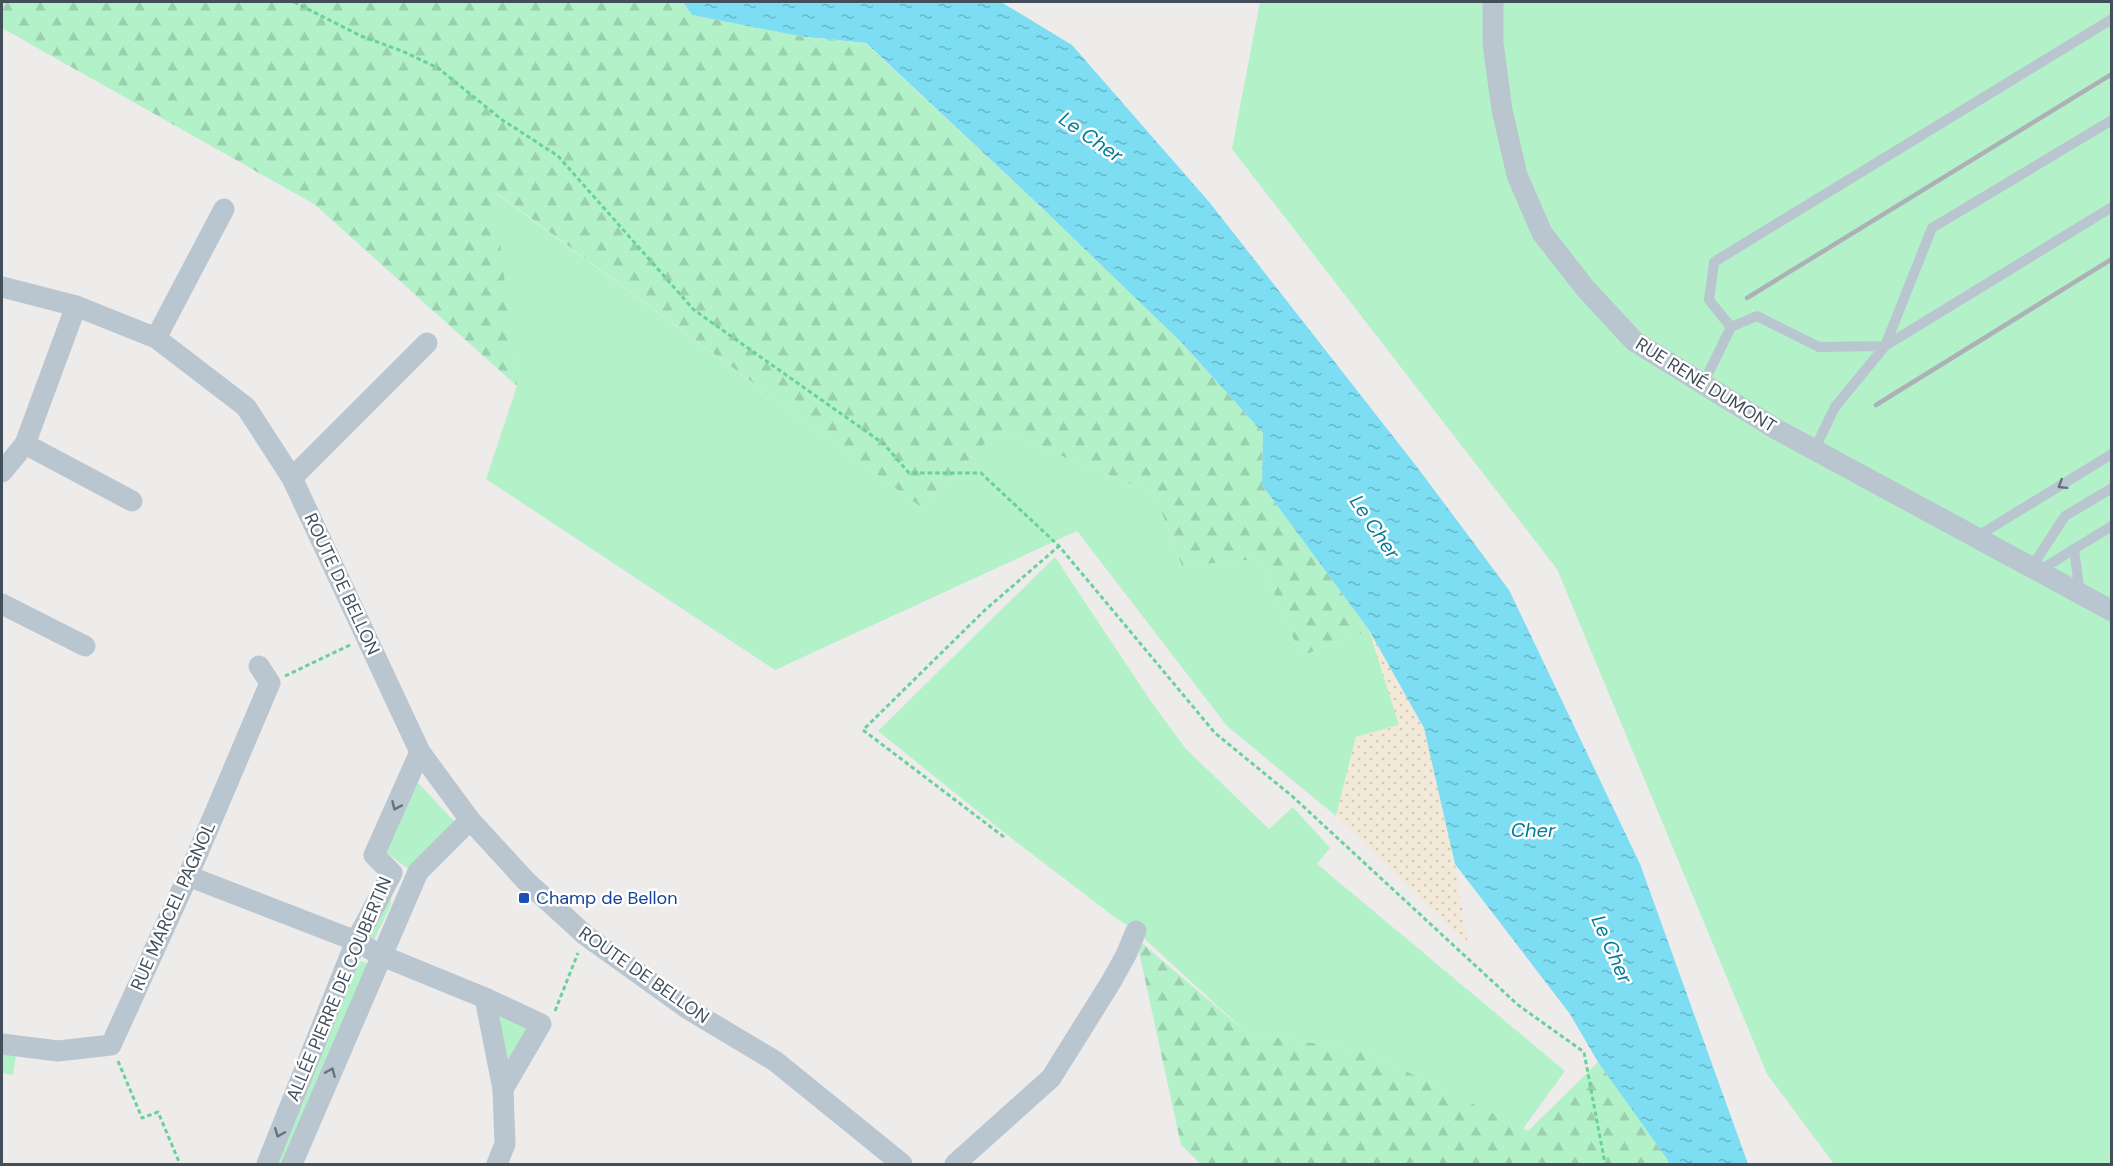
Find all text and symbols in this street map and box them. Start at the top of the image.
water label: Le Cher [1054,106,1128,169]
street label: RUE RENÉ DUMONT [1631,332,1781,438]
one-way arrow [2058,477,2068,489]
water label: Le Cher [1344,490,1406,565]
street label: ROUTE DE BELLON [299,509,385,659]
one-way arrow [391,799,403,810]
water label: Cher [1511,817,1556,843]
street label: RUE MARCEL PAGNOL [125,818,221,994]
street label: ALLÉE PIERRE DE COUBERTIN [281,873,397,1105]
place label: Champ de Bellon [536,886,678,910]
marker: Champ de Bellon [517,891,531,905]
water label: Le Cher [1585,911,1639,988]
street label: ROUTE DE BELLON [574,921,714,1029]
one-way arrow [324,1067,336,1078]
one-way arrow [274,1127,286,1138]

